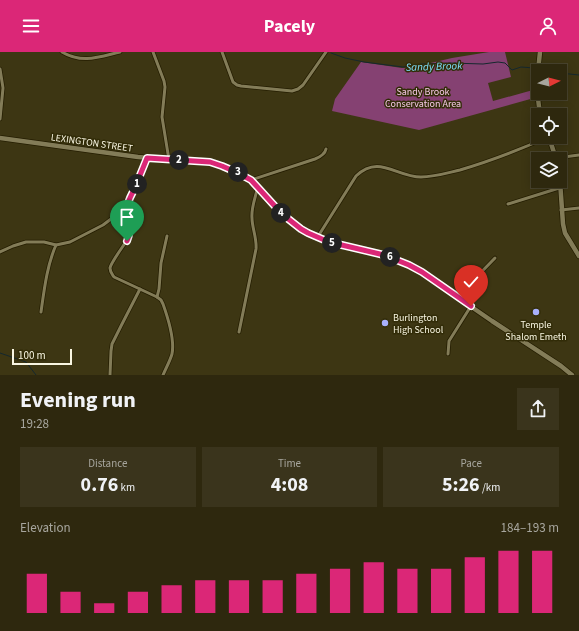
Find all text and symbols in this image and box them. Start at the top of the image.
text: Pacely [264,14,315,39]
icon: menu [20,15,42,37]
icon: person [537,15,559,37]
water label: Sandy Brook [405,58,463,75]
north arrow [531,64,567,100]
map controls [531,64,567,188]
park label: Sandy Brook Conservation Area [385,85,461,111]
button: locate [531,108,567,144]
street label: LEXINGTON STREET [50,130,134,156]
pin: 2 [169,150,189,170]
text: 2 [176,152,182,167]
button: layers [531,152,567,188]
pin: 3 [228,162,248,182]
text: 3 [235,164,241,179]
pin: 1 [127,174,147,194]
text: 1 [134,176,140,191]
pin [110,200,144,241]
pin: 4 [271,203,291,223]
text: 4 [278,205,284,220]
icon: arrive [116,206,138,228]
pin: 5 [322,233,342,253]
text: 5 [329,235,335,250]
pin: 6 [380,247,400,267]
text: 6 [387,249,393,264]
pin [454,265,488,306]
icon: check [460,271,482,293]
marker: Temple Shalom Emeth [531,307,541,317]
place label: Burlington High School [393,311,444,337]
marker: Burlington High School [380,318,390,328]
place label: Temple Shalom Emeth [505,318,567,344]
scale bar [12,347,72,366]
text: 100 m [18,348,46,363]
text: Evening run [20,384,136,416]
button: share [517,388,559,430]
text: 19:28 [20,415,49,433]
text: Distance [88,456,127,471]
text: Time [278,456,301,471]
text: Pace [460,456,482,471]
text: 0.76 [81,471,118,499]
text: 4:08 [271,471,308,499]
text: 5:26 [442,471,480,499]
text: km [118,480,135,495]
text: /km [480,480,500,495]
text: Elevation [20,519,71,537]
text: 184–193 m [501,519,559,537]

